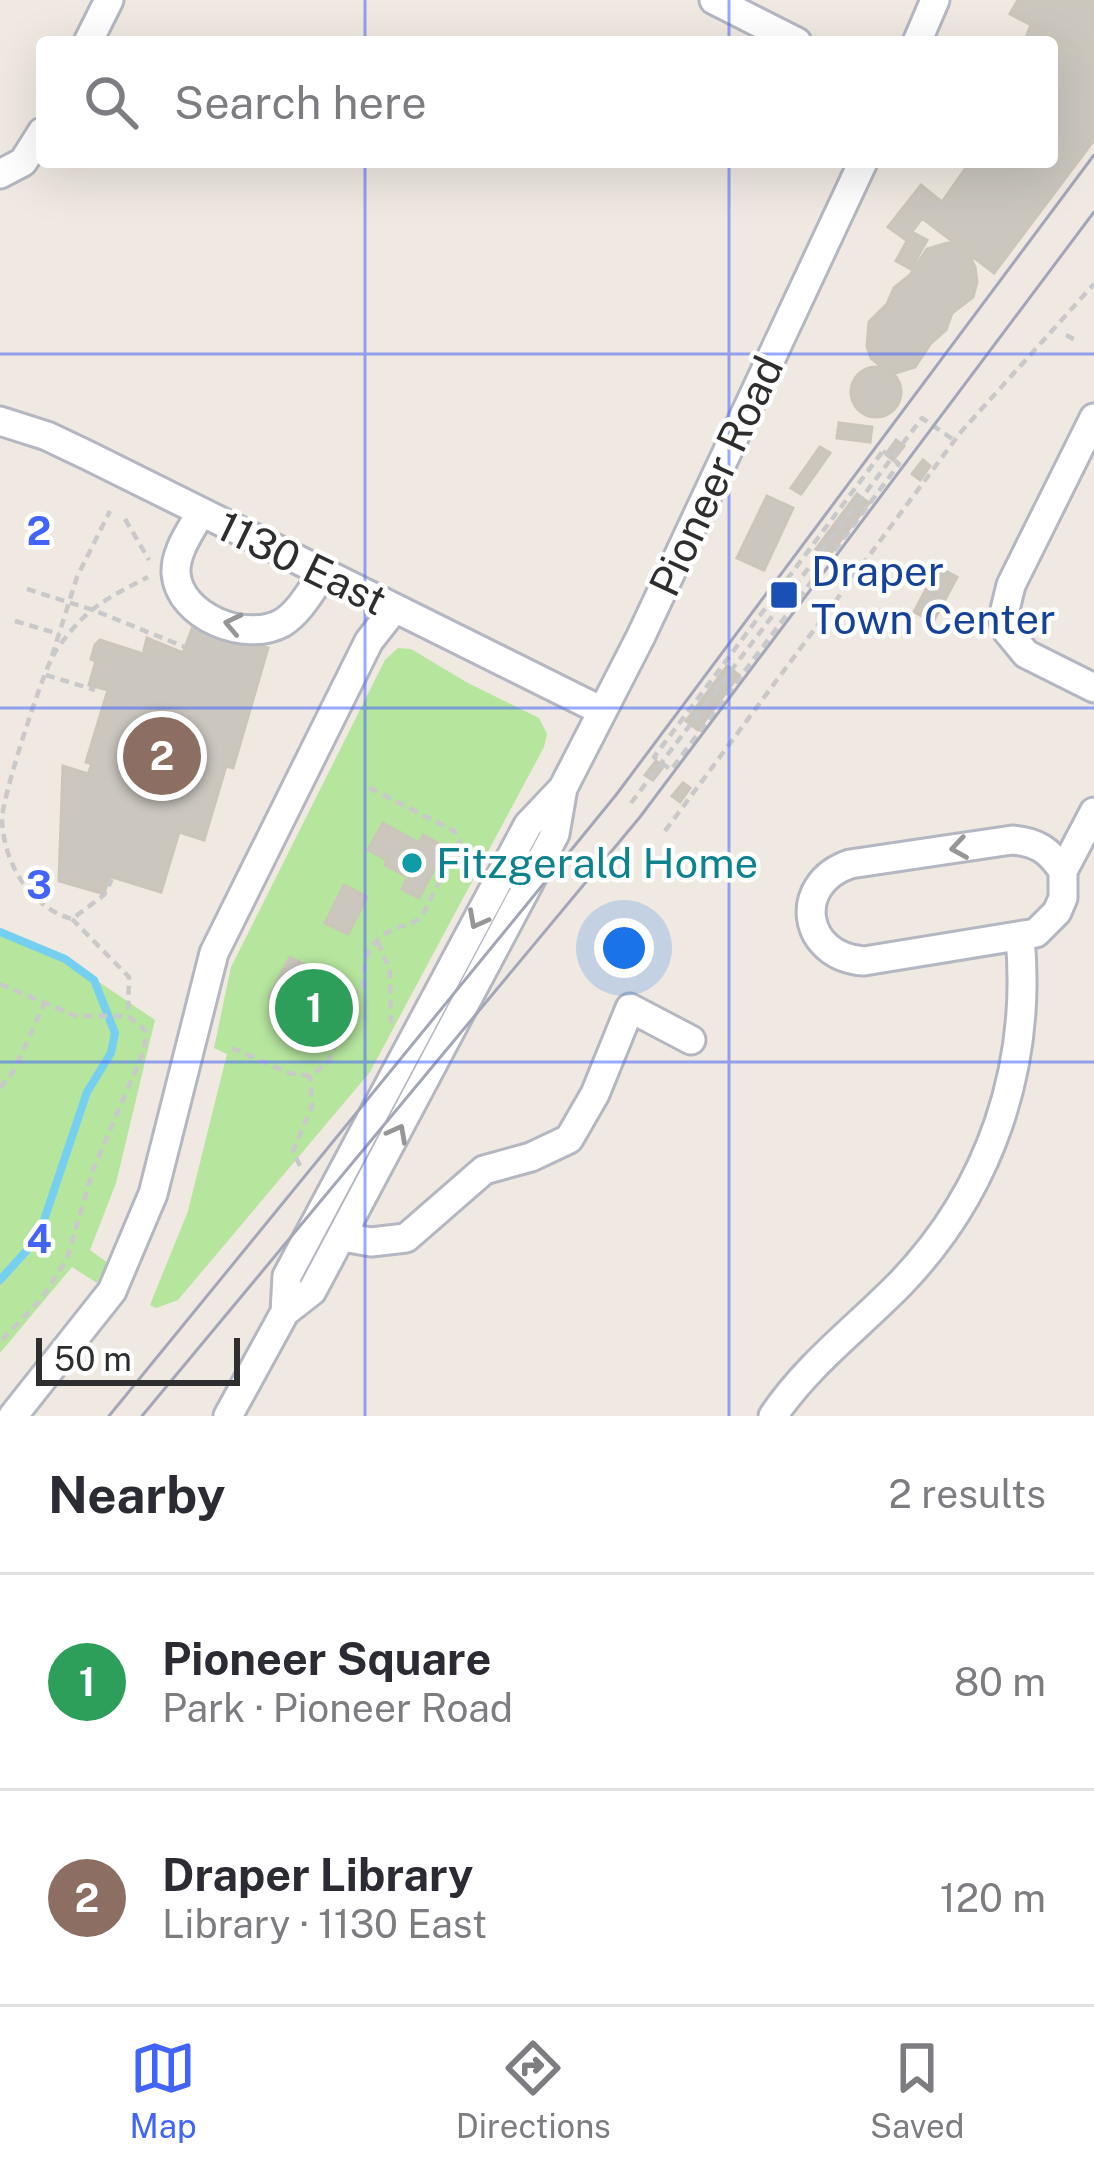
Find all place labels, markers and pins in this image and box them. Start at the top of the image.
place label: Draper Town Center [811,546,1056,643]
marker: Draper Town Center [768,579,800,611]
pin: 2 [123,711,201,801]
place label: Fitzgerald Home [436,838,758,887]
marker: Fitzgerald Home [399,850,425,876]
pin: 1 [275,963,353,1053]

